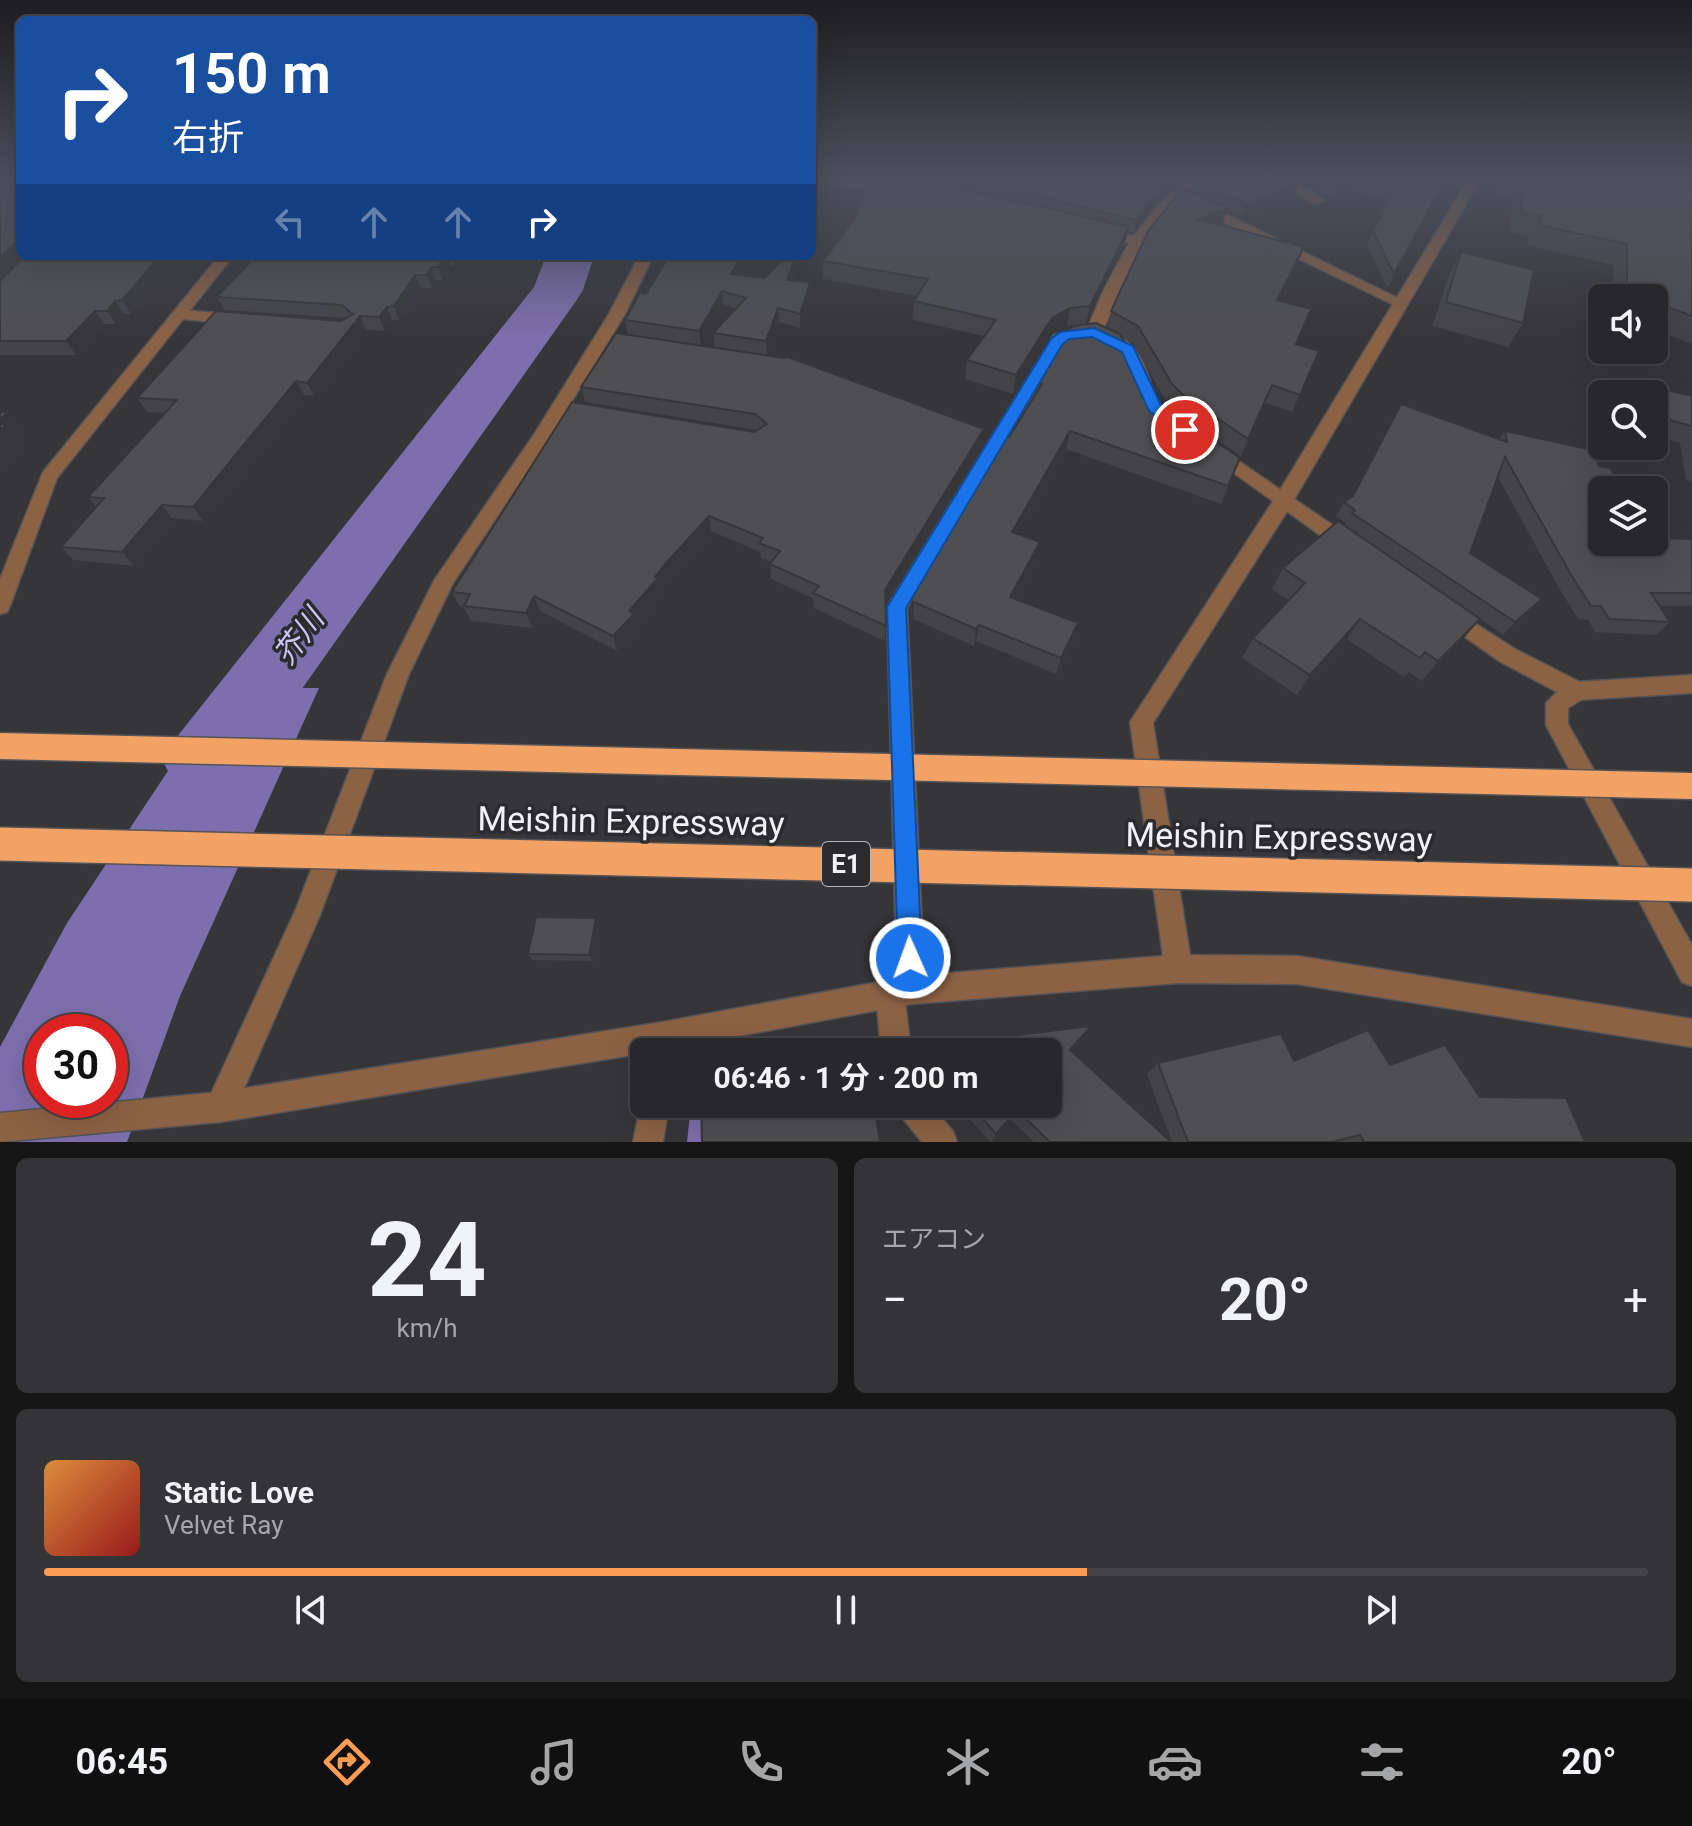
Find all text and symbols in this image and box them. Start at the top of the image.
text: 150 m [172,41,331,107]
icon: right [40,48,144,152]
text: 右折 [172,117,244,159]
icon: left [268,200,312,244]
icon: ahead [352,200,396,244]
icon: ahead [436,200,480,244]
icon: right [520,200,564,244]
map controls [1588,284,1668,556]
button: sound [1588,284,1668,364]
button: search [1588,380,1668,460]
pin [1151,396,1219,464]
icon: arrive [1163,408,1207,452]
button: layers [1588,476,1668,556]
water label: 芥川 [267,600,332,671]
street label: Meishin Expressway [477,798,785,844]
street label: Meishin Expressway [1125,814,1433,860]
road number: E1 [822,842,870,886]
position arrow [868,916,952,1000]
speed limit sign: 30 [24,1014,128,1118]
text: 06:46 · 1 分 · 200 m [714,1060,978,1095]
text: 24 [367,1200,487,1321]
text: エアコン [882,1224,986,1254]
text: 20° [1219,1264,1311,1335]
text: − [882,1274,907,1326]
text: + [1623,1274,1648,1326]
text: km/h [396,1313,458,1343]
text: Static Love [164,1475,314,1510]
text: Velvet Ray [164,1510,284,1540]
icon: previous [289,1588,333,1632]
icon: pause [824,1588,868,1632]
icon: next [1359,1588,1403,1632]
icon: directions [319,1734,375,1790]
icon: music [526,1734,582,1790]
icon: phone [733,1734,789,1790]
icon: climate [940,1734,996,1790]
icon: car [1147,1734,1203,1790]
icon: filters [1354,1734,1410,1790]
text: 06:45 [75,1741,168,1783]
text: 20° [1561,1741,1616,1783]

